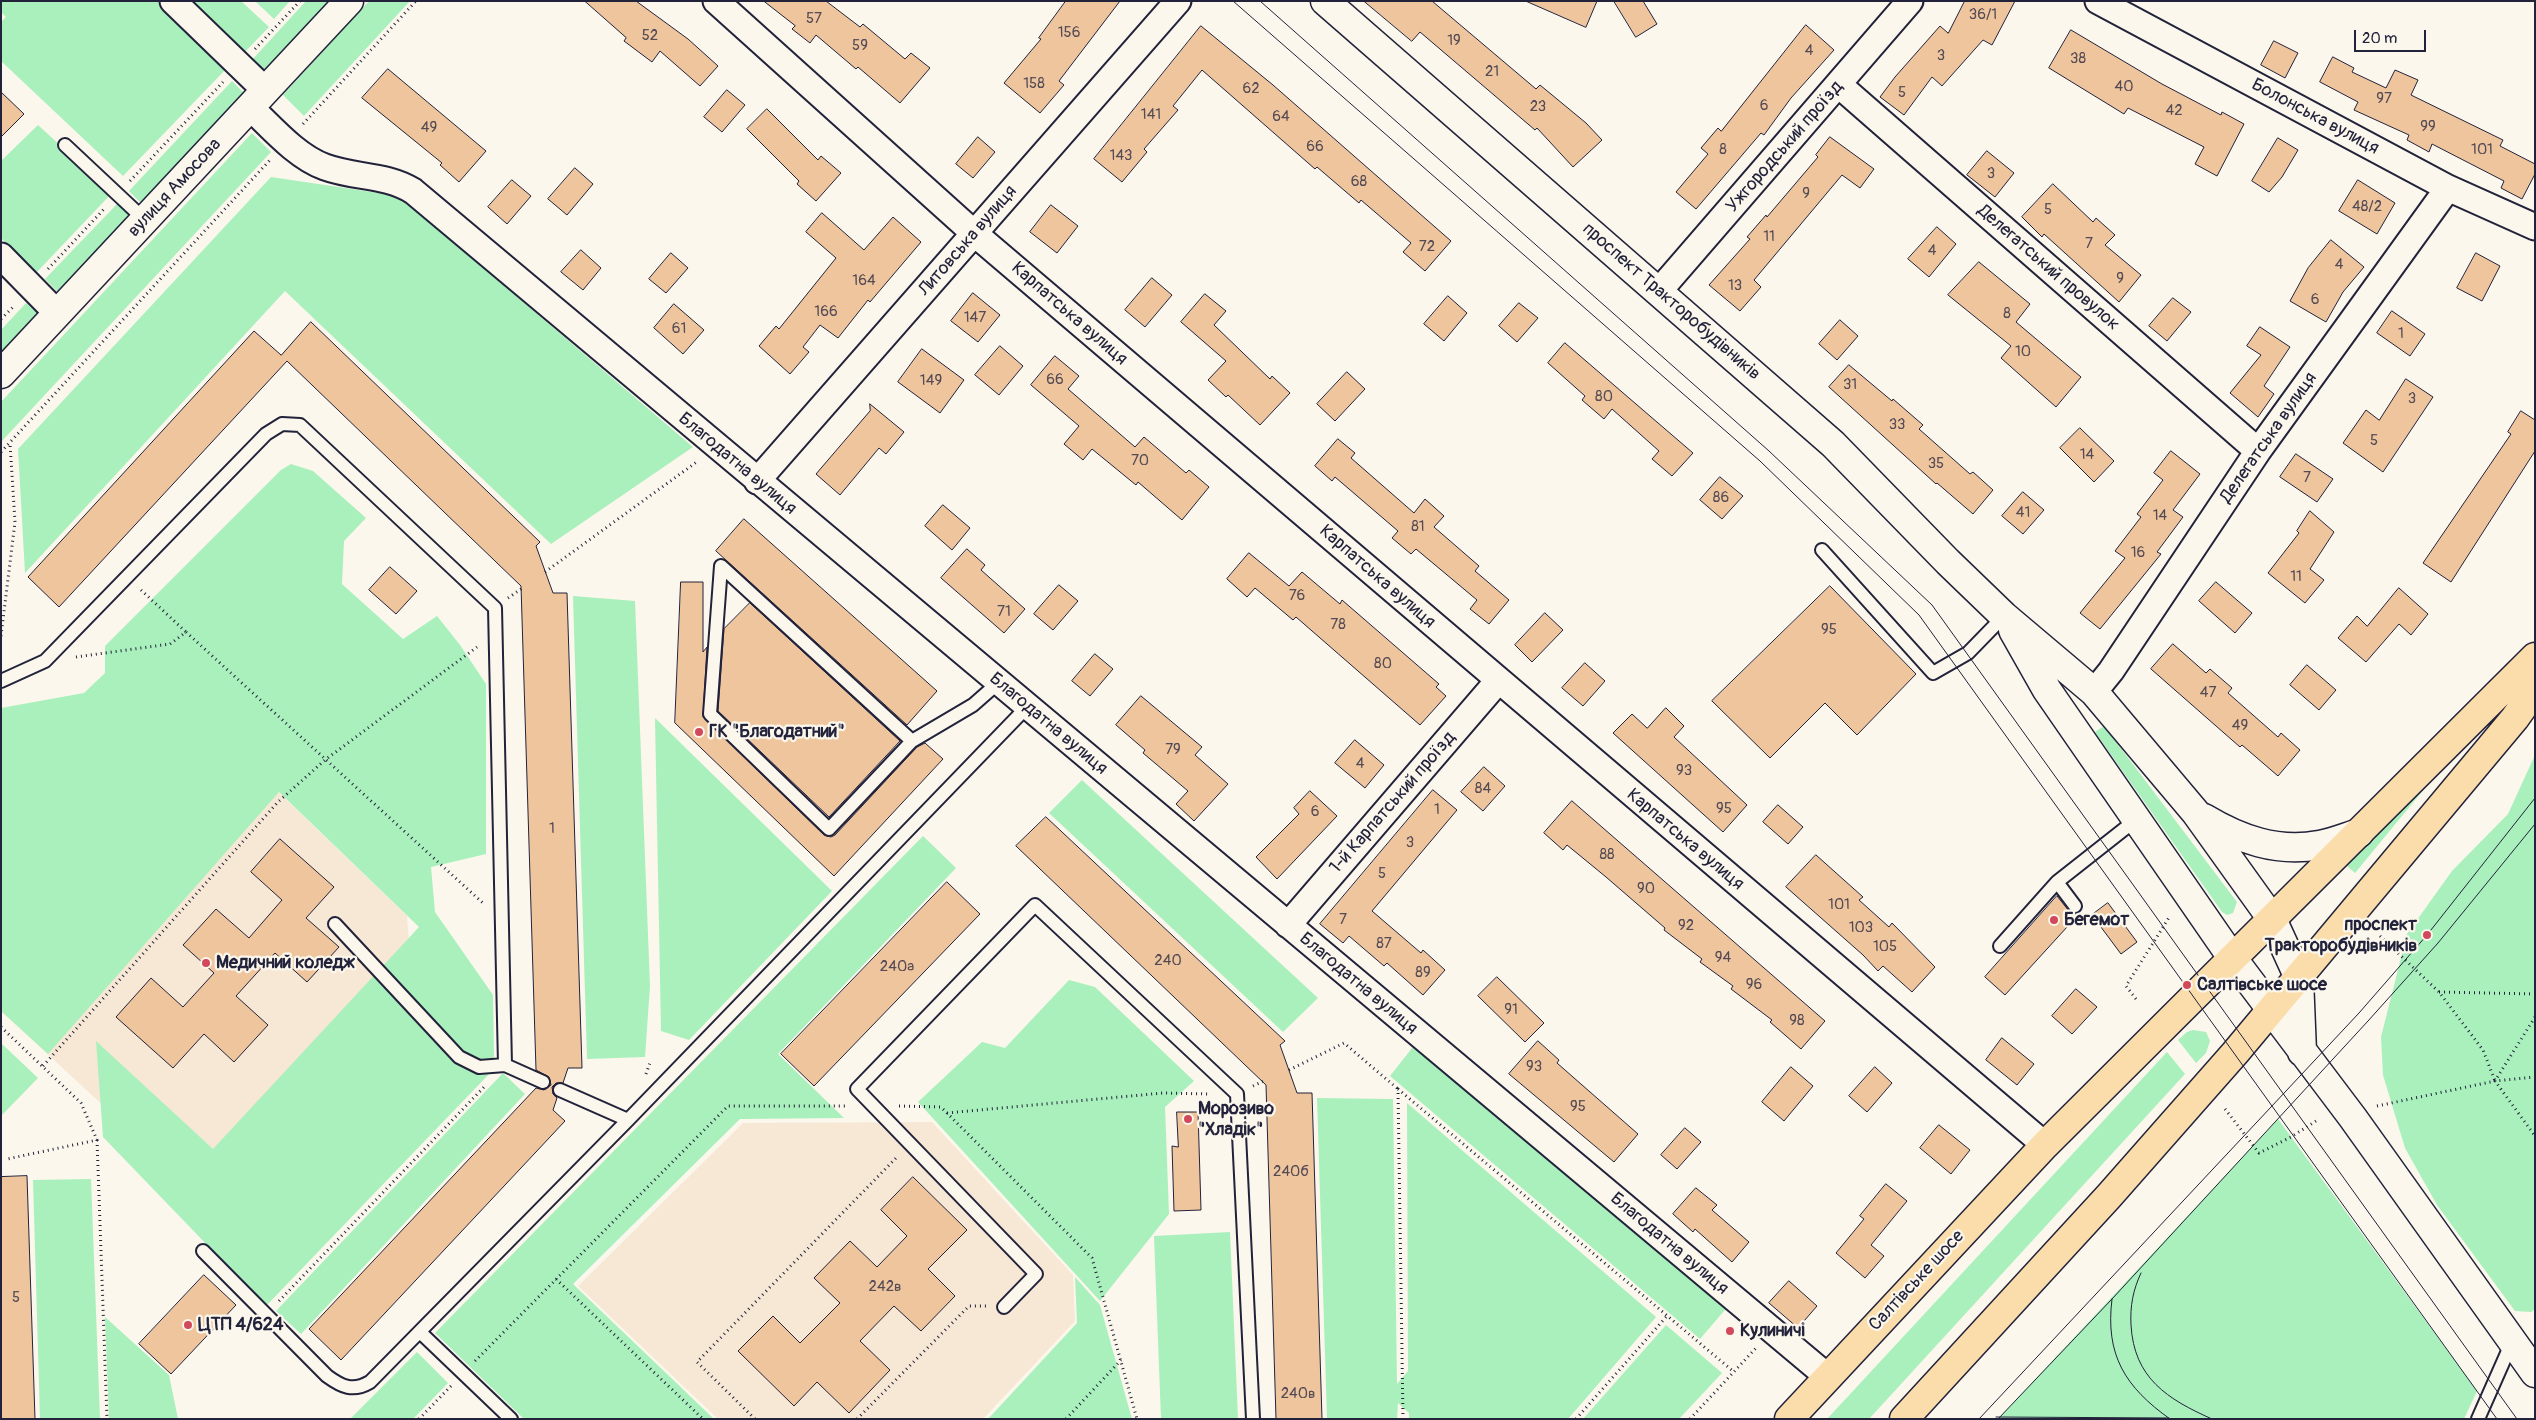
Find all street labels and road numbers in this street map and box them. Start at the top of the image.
street label: Болонська вулиця [2248,74,2382,160]
street label: Ужгородський проїзд [1722,77,1848,217]
street label: вулиця Амосова [124,134,226,242]
street label: Литовська вулиця [914,181,1022,301]
street label: Делегатський провулок [1973,200,2123,336]
street label: проспект Тракторобудівників [1578,219,1764,385]
street label: Карпатська вулиця [1007,258,1131,370]
street label: Делегатська вулиця [2216,369,2322,507]
street label: Благодатна вулиця [674,408,800,520]
street label: Карпатська вулиця [1315,521,1439,633]
street label: Благодатна вулиця [985,668,1111,780]
street label: 1-й Карпатський проїзд [1325,728,1461,878]
street label: Карпатська вулиця [1622,785,1748,895]
street label: Благодатна вулиця [1295,928,1421,1040]
street label: Благодатна вулиця [1606,1188,1732,1300]
street label: Салтівське шосе [1865,1226,1969,1336]

